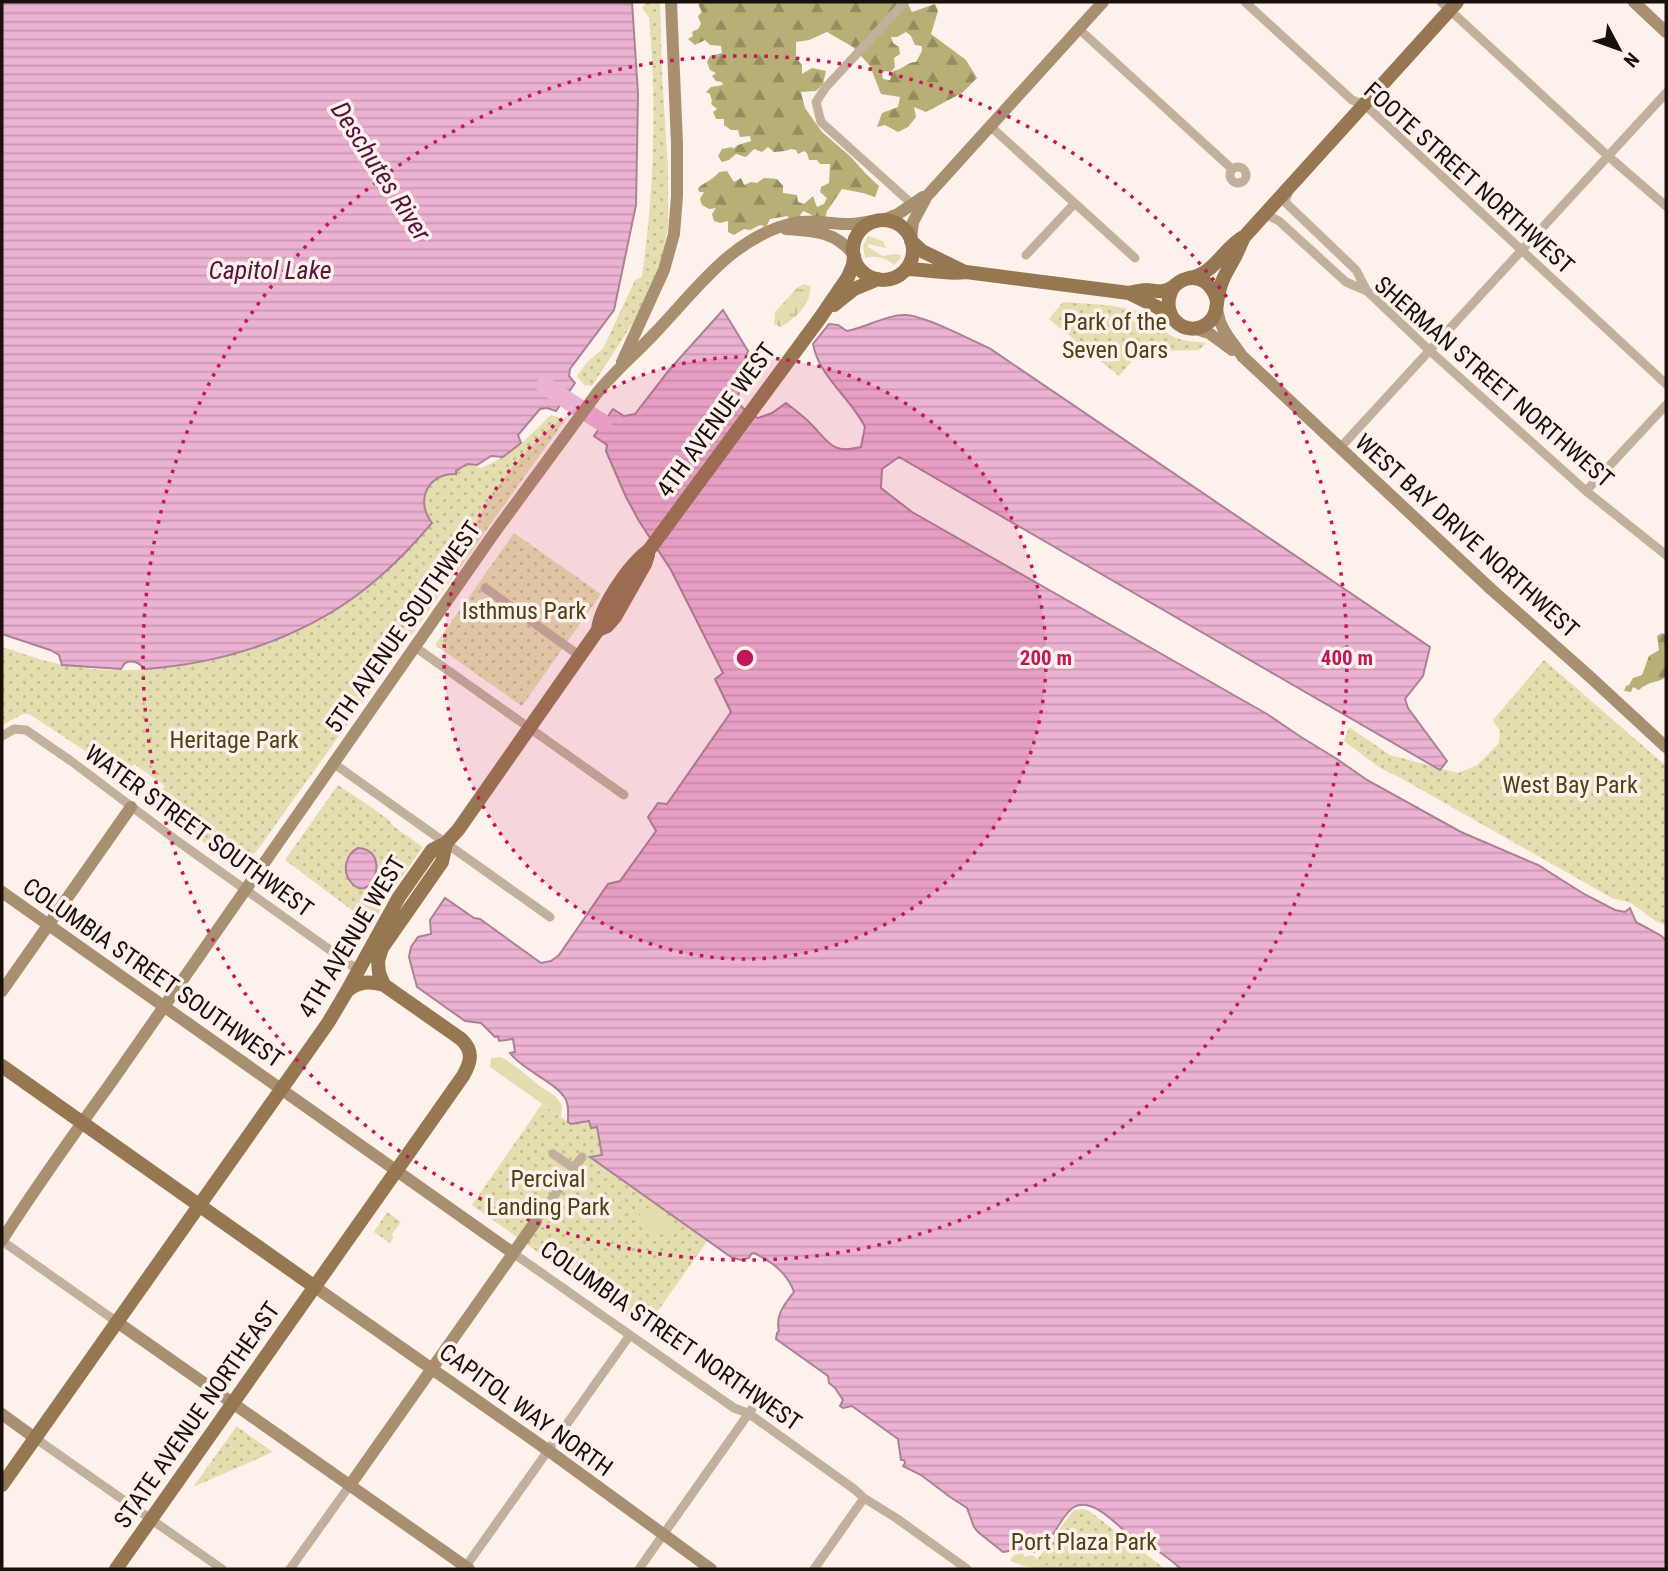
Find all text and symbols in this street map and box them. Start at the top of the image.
north arrow [1584,14,1654,84]
text: N [1619,48,1644,72]
street label: FOOTE STREET NORTHWEST [1358,76,1580,280]
water label: Deschutes River [325,96,438,247]
water label: Capitol Lake [208,255,332,285]
street label: SHERMAN STREET NORTHWEST [1369,271,1619,493]
park label: Park of the Seven Oars [1062,308,1168,364]
street label: 4TH AVENUE WEST [651,337,781,503]
street label: WEST BAY DRIVE NORTHWEST [1349,428,1585,644]
street label: 5TH AVENUE SOUTHWEST [319,516,487,738]
park label: Isthmus Park [462,597,586,625]
centre of rings [733,646,757,670]
text: 200 m [1020,646,1072,670]
text: 400 m [1321,646,1373,670]
park label: Heritage Park [170,726,299,754]
street label: WATER STREET SOUTHWEST [80,739,318,923]
park label: West Bay Park [1502,771,1638,799]
street label: 4TH AVENUE WEST [293,851,411,1023]
street label: COLUMBIA STREET SOUTHWEST [17,872,289,1074]
park label: Percival Landing Park [486,1165,610,1221]
street label: COLUMBIA STREET NORTHWEST [535,1235,807,1437]
street label: STATE AVENUE NORTHEAST [108,1297,286,1533]
street label: CAPITOL WAY NORTH [434,1338,618,1482]
park label: Port Plaza Park [1011,1528,1157,1556]

